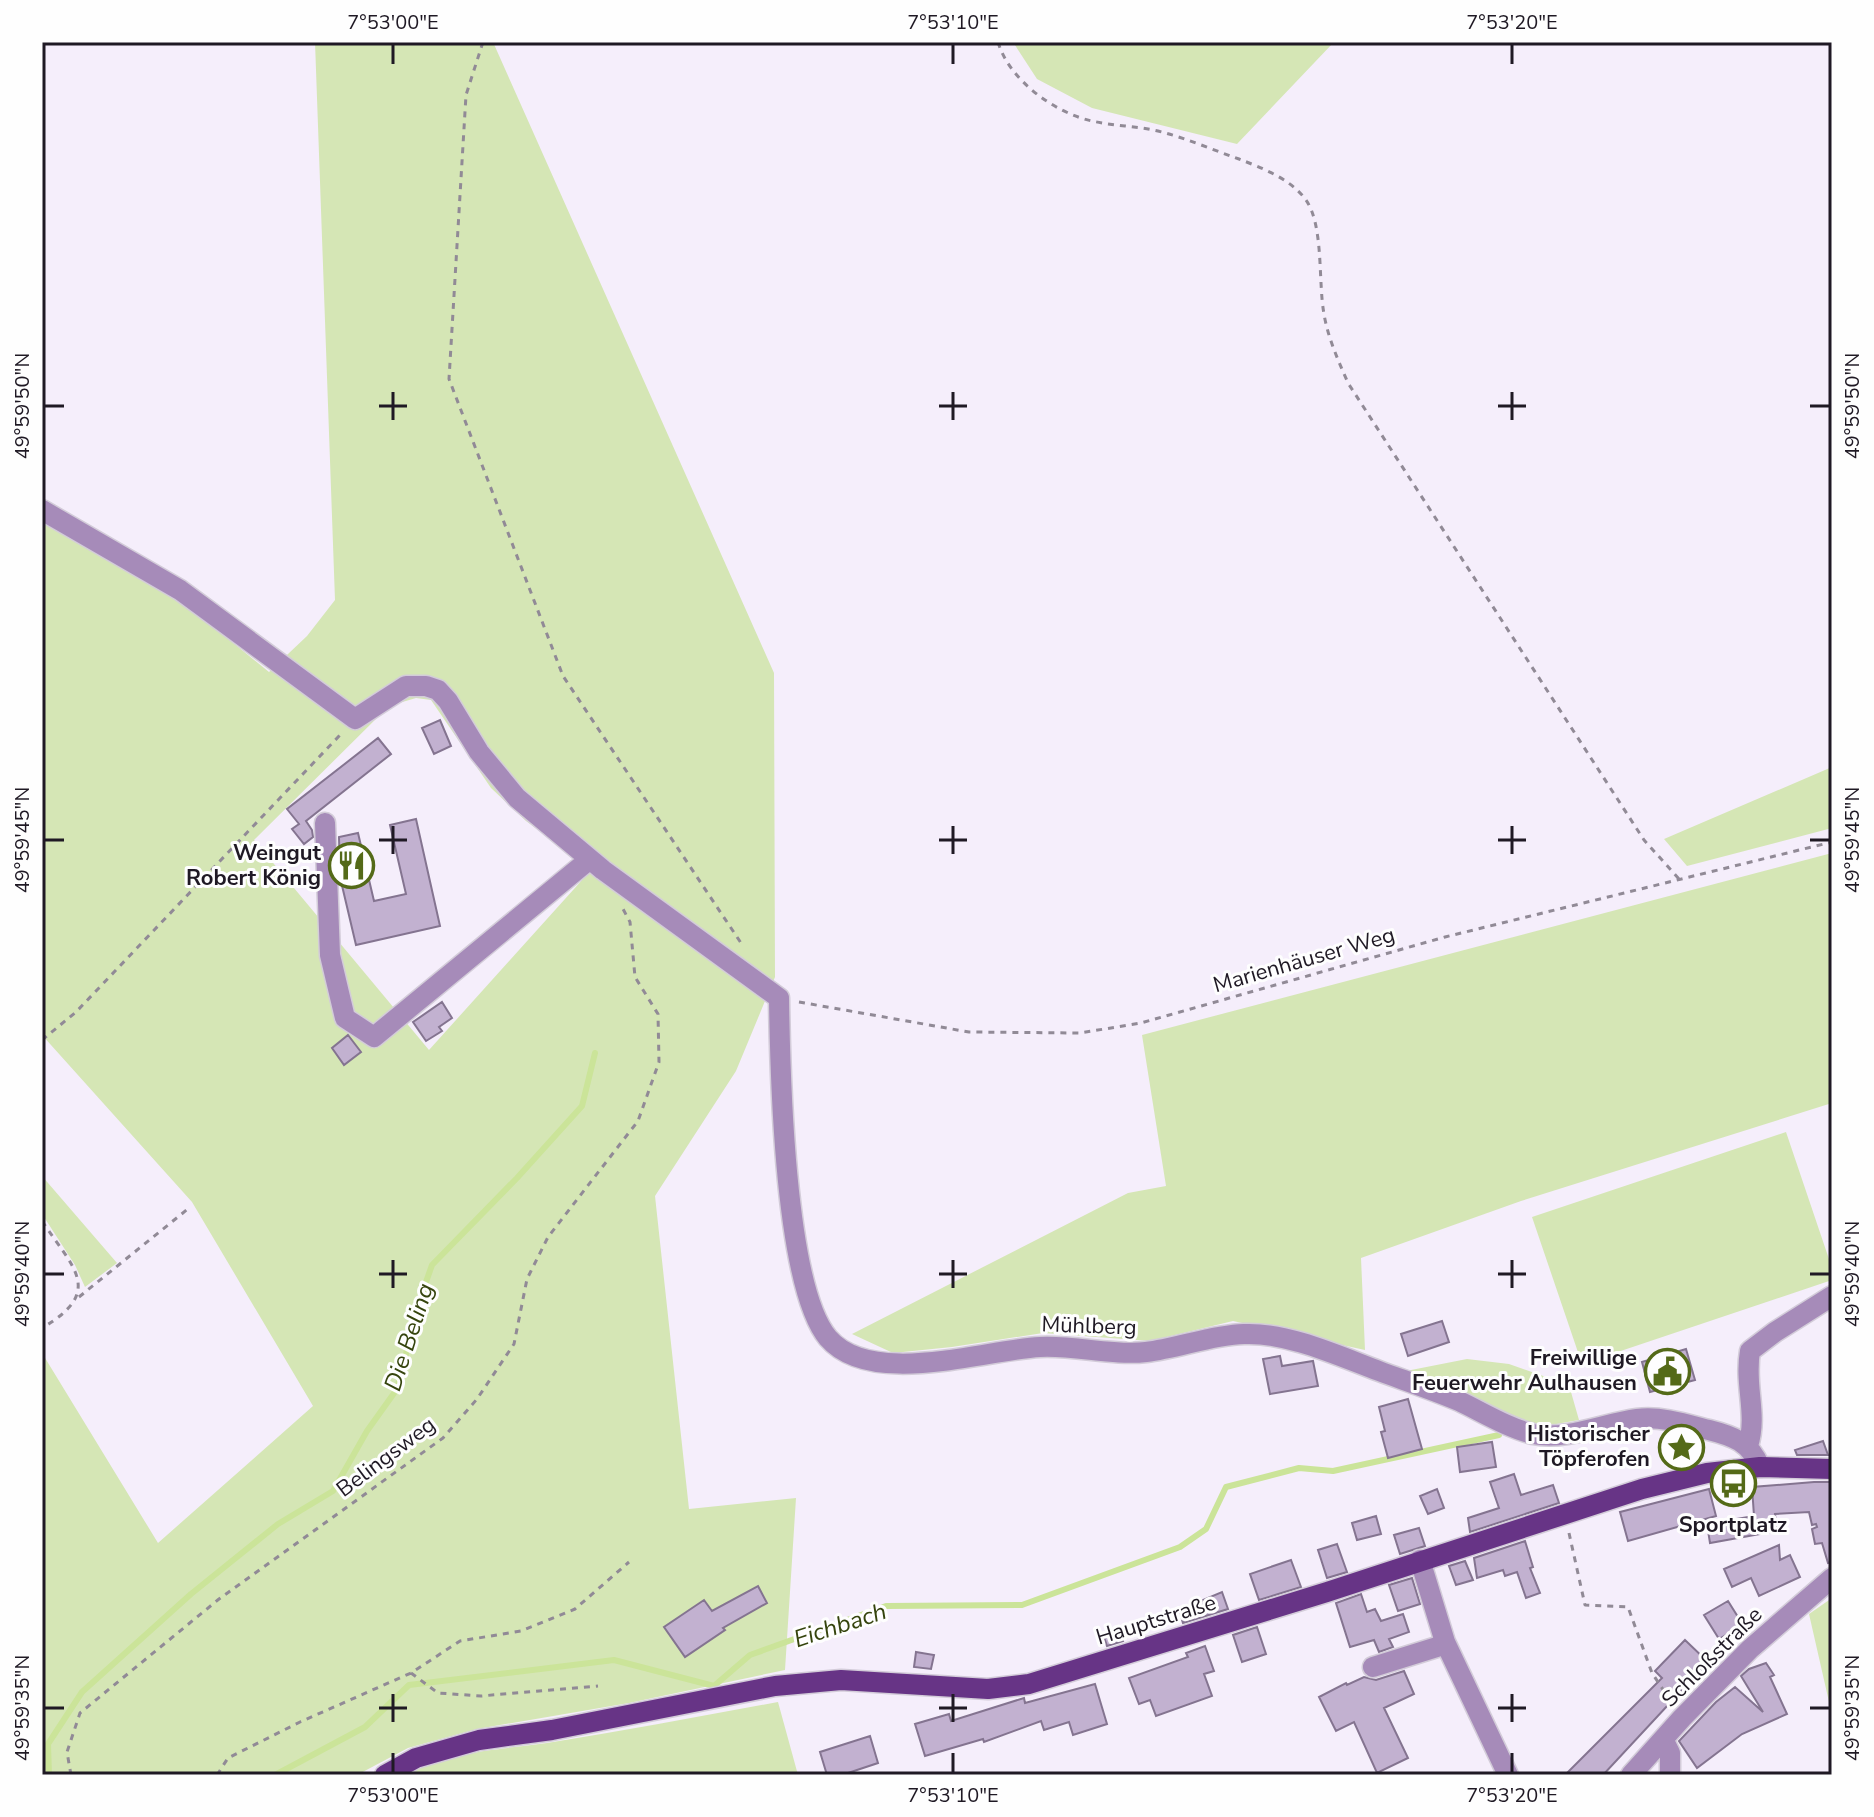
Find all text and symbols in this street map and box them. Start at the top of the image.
text: 7°53'00"E [347,9,439,36]
text: 7°53'10"E [907,9,999,36]
text: 7°53'20"E [1466,9,1558,36]
text: 49°59'50"N [9,353,36,459]
text: 49°59'50"N [1839,353,1866,459]
text: 49°59'45"N [9,787,36,893]
text: 49°59'45"N [1839,787,1866,893]
place label: Weingut Robert König [186,838,322,893]
restaurant icon: Weingut Robert König [328,842,376,890]
street label: Marienhäuser Weg [1210,920,1398,1000]
text: 49°59'40"N [9,1221,36,1327]
text: 49°59'40"N [1839,1221,1866,1327]
water label: Die Beling [377,1279,441,1395]
street label: Mühlberg [1041,1309,1137,1343]
place label: Freiwillige Feuerwehr Aulhausen [1412,1343,1637,1398]
public building icon: Freiwillige Feuerwehr Aulhausen [1644,1347,1692,1395]
street label: Belingsweg [330,1410,442,1504]
place label: Historischer Töpferofen [1527,1419,1650,1474]
place icon: Historischer Töpferofen [1657,1423,1705,1471]
bus stop icon: Sportplatz [1709,1460,1757,1508]
place label: Sportplatz [1679,1510,1787,1540]
street label: Hauptstraße [1092,1588,1220,1652]
water label: Eichbach [790,1595,890,1655]
street label: Schloßstraße [1655,1600,1769,1714]
text: 49°59'35"N [9,1655,36,1761]
text: 49°59'35"N [1839,1655,1866,1761]
text: 7°53'00"E [347,1782,439,1809]
text: 7°53'10"E [907,1782,999,1809]
text: 7°53'20"E [1466,1782,1558,1809]

